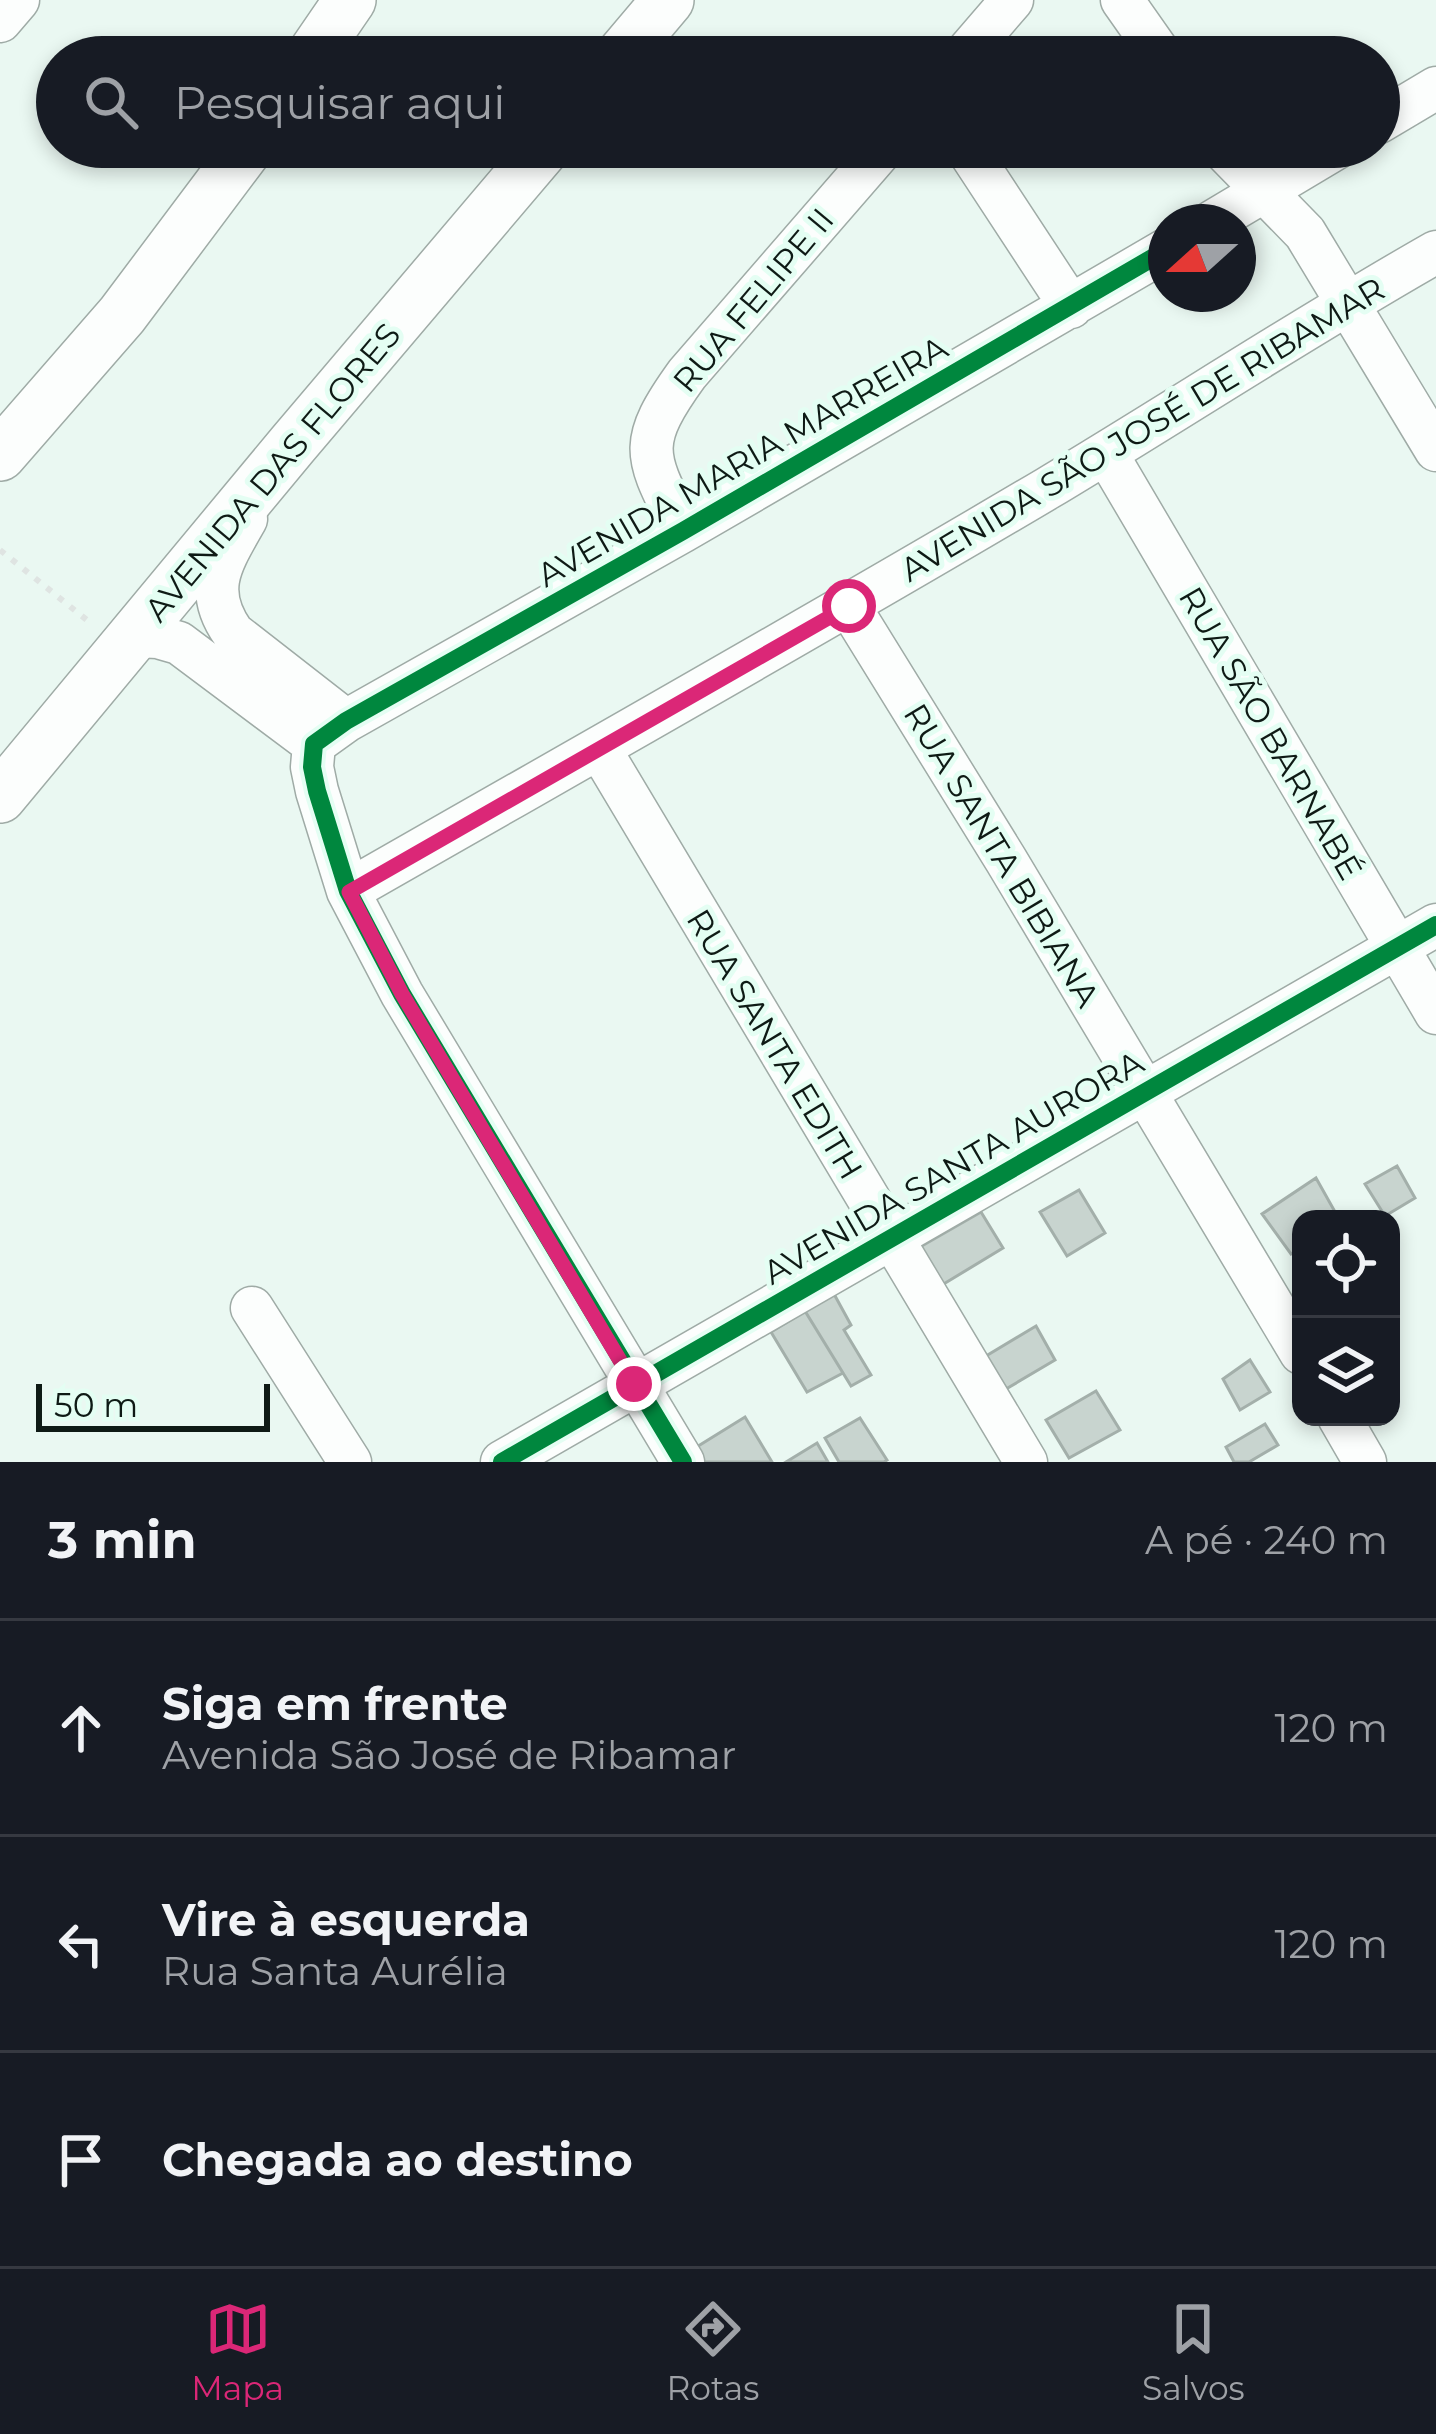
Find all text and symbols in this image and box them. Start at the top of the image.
search box [36,36,1400,168]
icon: search [78,69,144,135]
text: Pesquisar aqui [174,75,505,130]
street label: RUA FELIPE II [664,200,842,400]
north arrow [1148,204,1256,312]
street label: AVENIDA SÃO JOSÉ DE RIBAMAR [893,268,1391,590]
street label: AVENIDA DAS FLORES [136,315,408,629]
street label: AVENIDA MARIA MARREIRA [530,327,954,595]
route start [822,579,876,633]
street label: RUA SÃO BARNABÉ [1171,579,1371,887]
street label: RUA SANTA BIBIANA [896,696,1109,1014]
street label: RUA SANTA EDITH [679,902,871,1186]
street label: AVENIDA SANTA AURORA [756,1041,1151,1292]
map controls [1292,1210,1400,1426]
button: locate [1292,1210,1400,1318]
button: layers [1292,1318,1400,1426]
route end [607,1357,661,1411]
scale bar [36,1378,270,1431]
text: 50 m [54,1385,138,1425]
text: 3 min [48,1509,197,1571]
text: A pé · 240 m [1145,1516,1388,1564]
text: Siga em frente [162,1676,508,1731]
icon: ahead [48,1695,114,1761]
text: 120 m [1274,1704,1388,1752]
text: Avenida São José de Ribamar [162,1731,736,1779]
text: Vire à esquerda [162,1892,530,1947]
icon: left [48,1911,114,1977]
text: 120 m [1274,1920,1388,1968]
text: Rua Santa Aurélia [162,1947,508,1995]
icon: arrive [48,2127,114,2193]
text: Chegada ao destino [162,2132,633,2187]
tab: Mapa [191,2296,284,2408]
tab: Rotas [666,2296,759,2408]
tab: Salvos [1142,2296,1245,2408]

